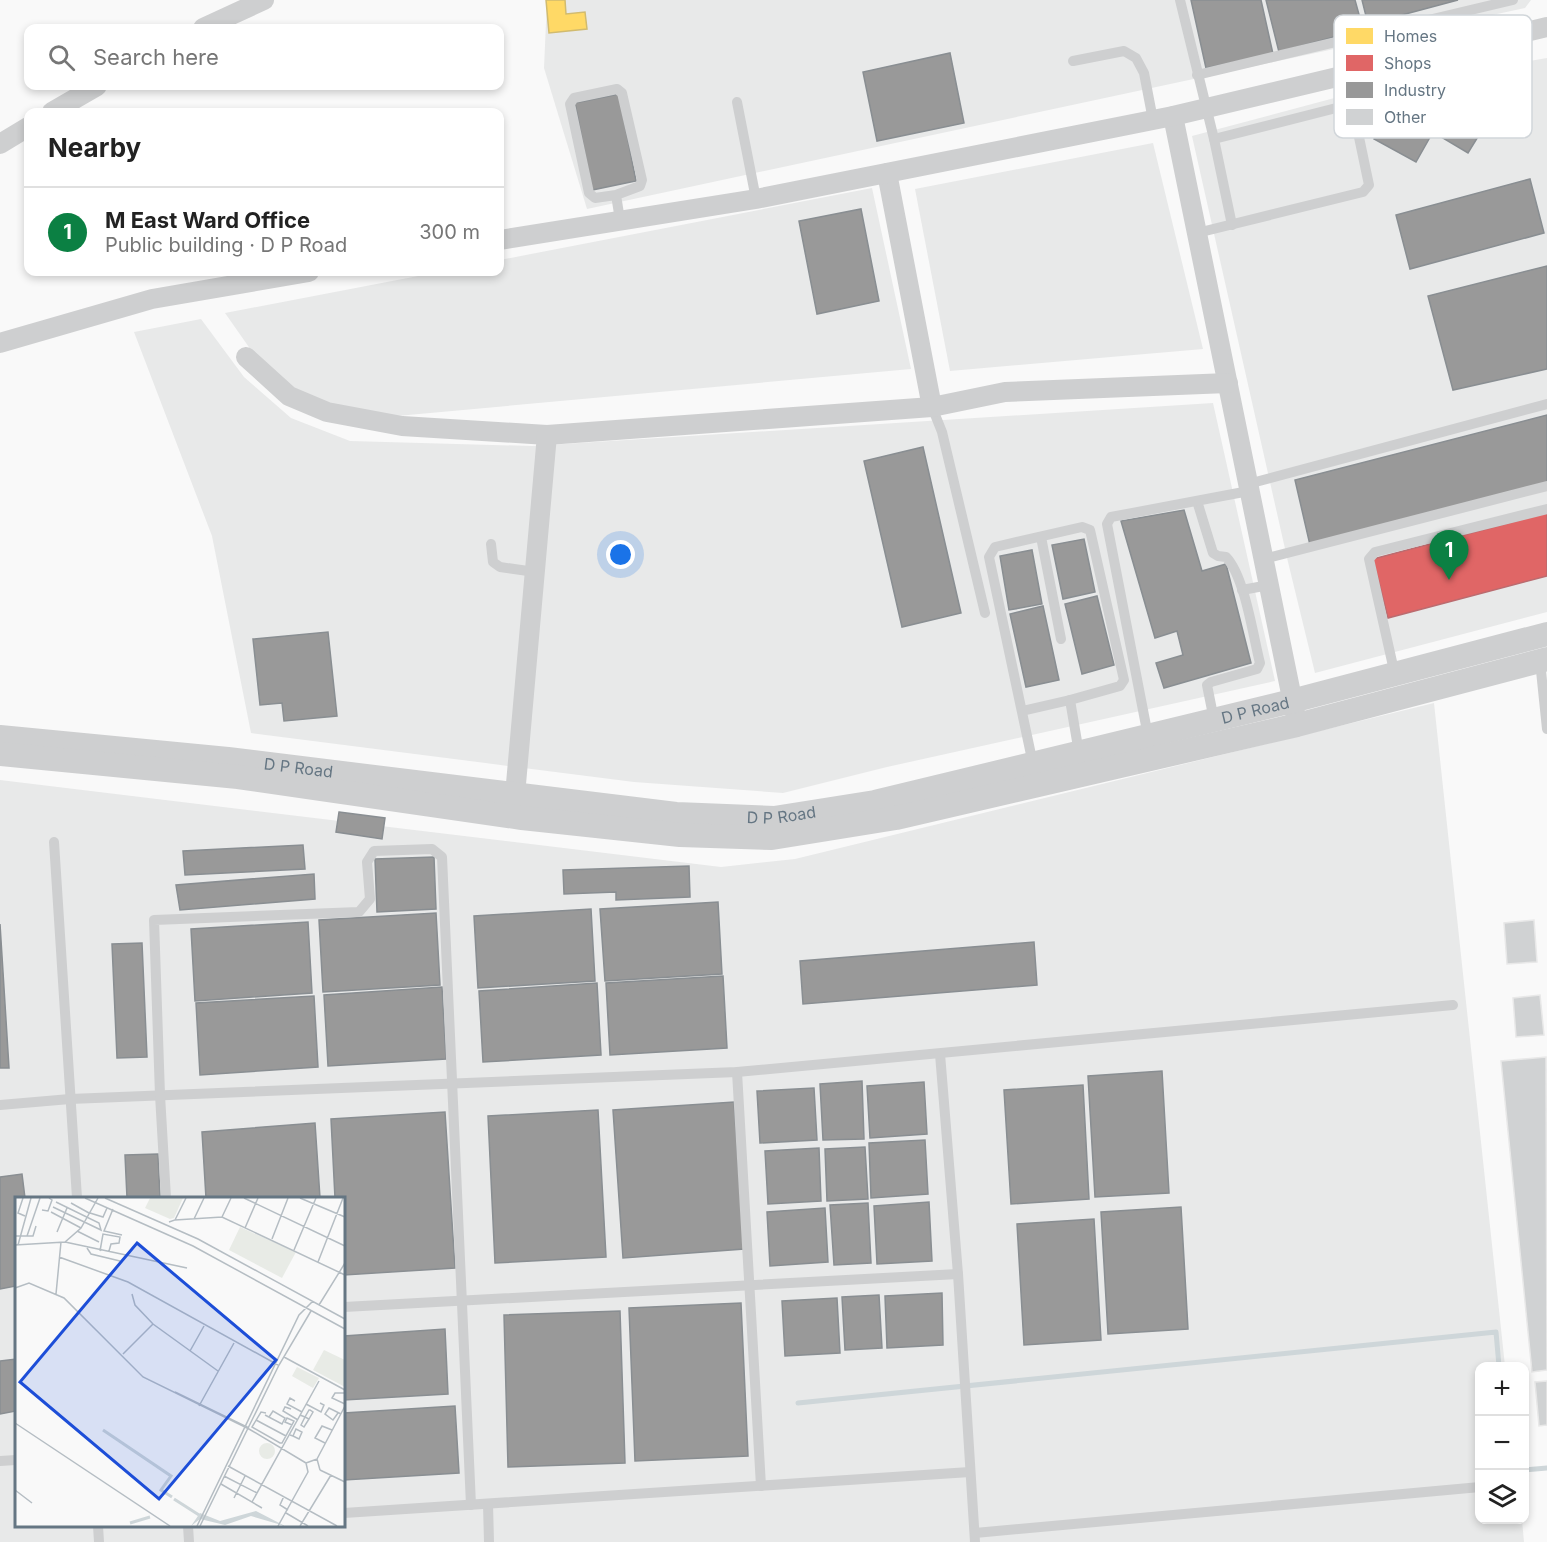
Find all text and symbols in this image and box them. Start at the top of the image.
legend [1334,15,1532,138]
search box [24,24,504,90]
text: Homes [1384,26,1437,46]
icon: search [45,41,78,74]
text: Search here [93,44,219,70]
text: Shops [1384,53,1432,73]
text: Industry [1384,80,1446,100]
text: Other [1384,107,1426,127]
text: Nearby [48,132,141,163]
text: M East Ward Office [105,207,310,233]
text: 1 [63,220,72,244]
text: 300 m [419,220,480,244]
text: Public building · D P Road [105,233,347,257]
pin: 1 [1430,530,1468,580]
your location [606,540,635,569]
street label: D P Road [1219,692,1291,728]
street label: D P Road [263,753,334,782]
street label: D P Road [746,802,817,828]
inset map [15,1197,345,1527]
map controls [1475,1362,1529,1524]
button: + [1475,1362,1529,1416]
button: − [1475,1416,1529,1470]
button: layers [1475,1470,1529,1524]

